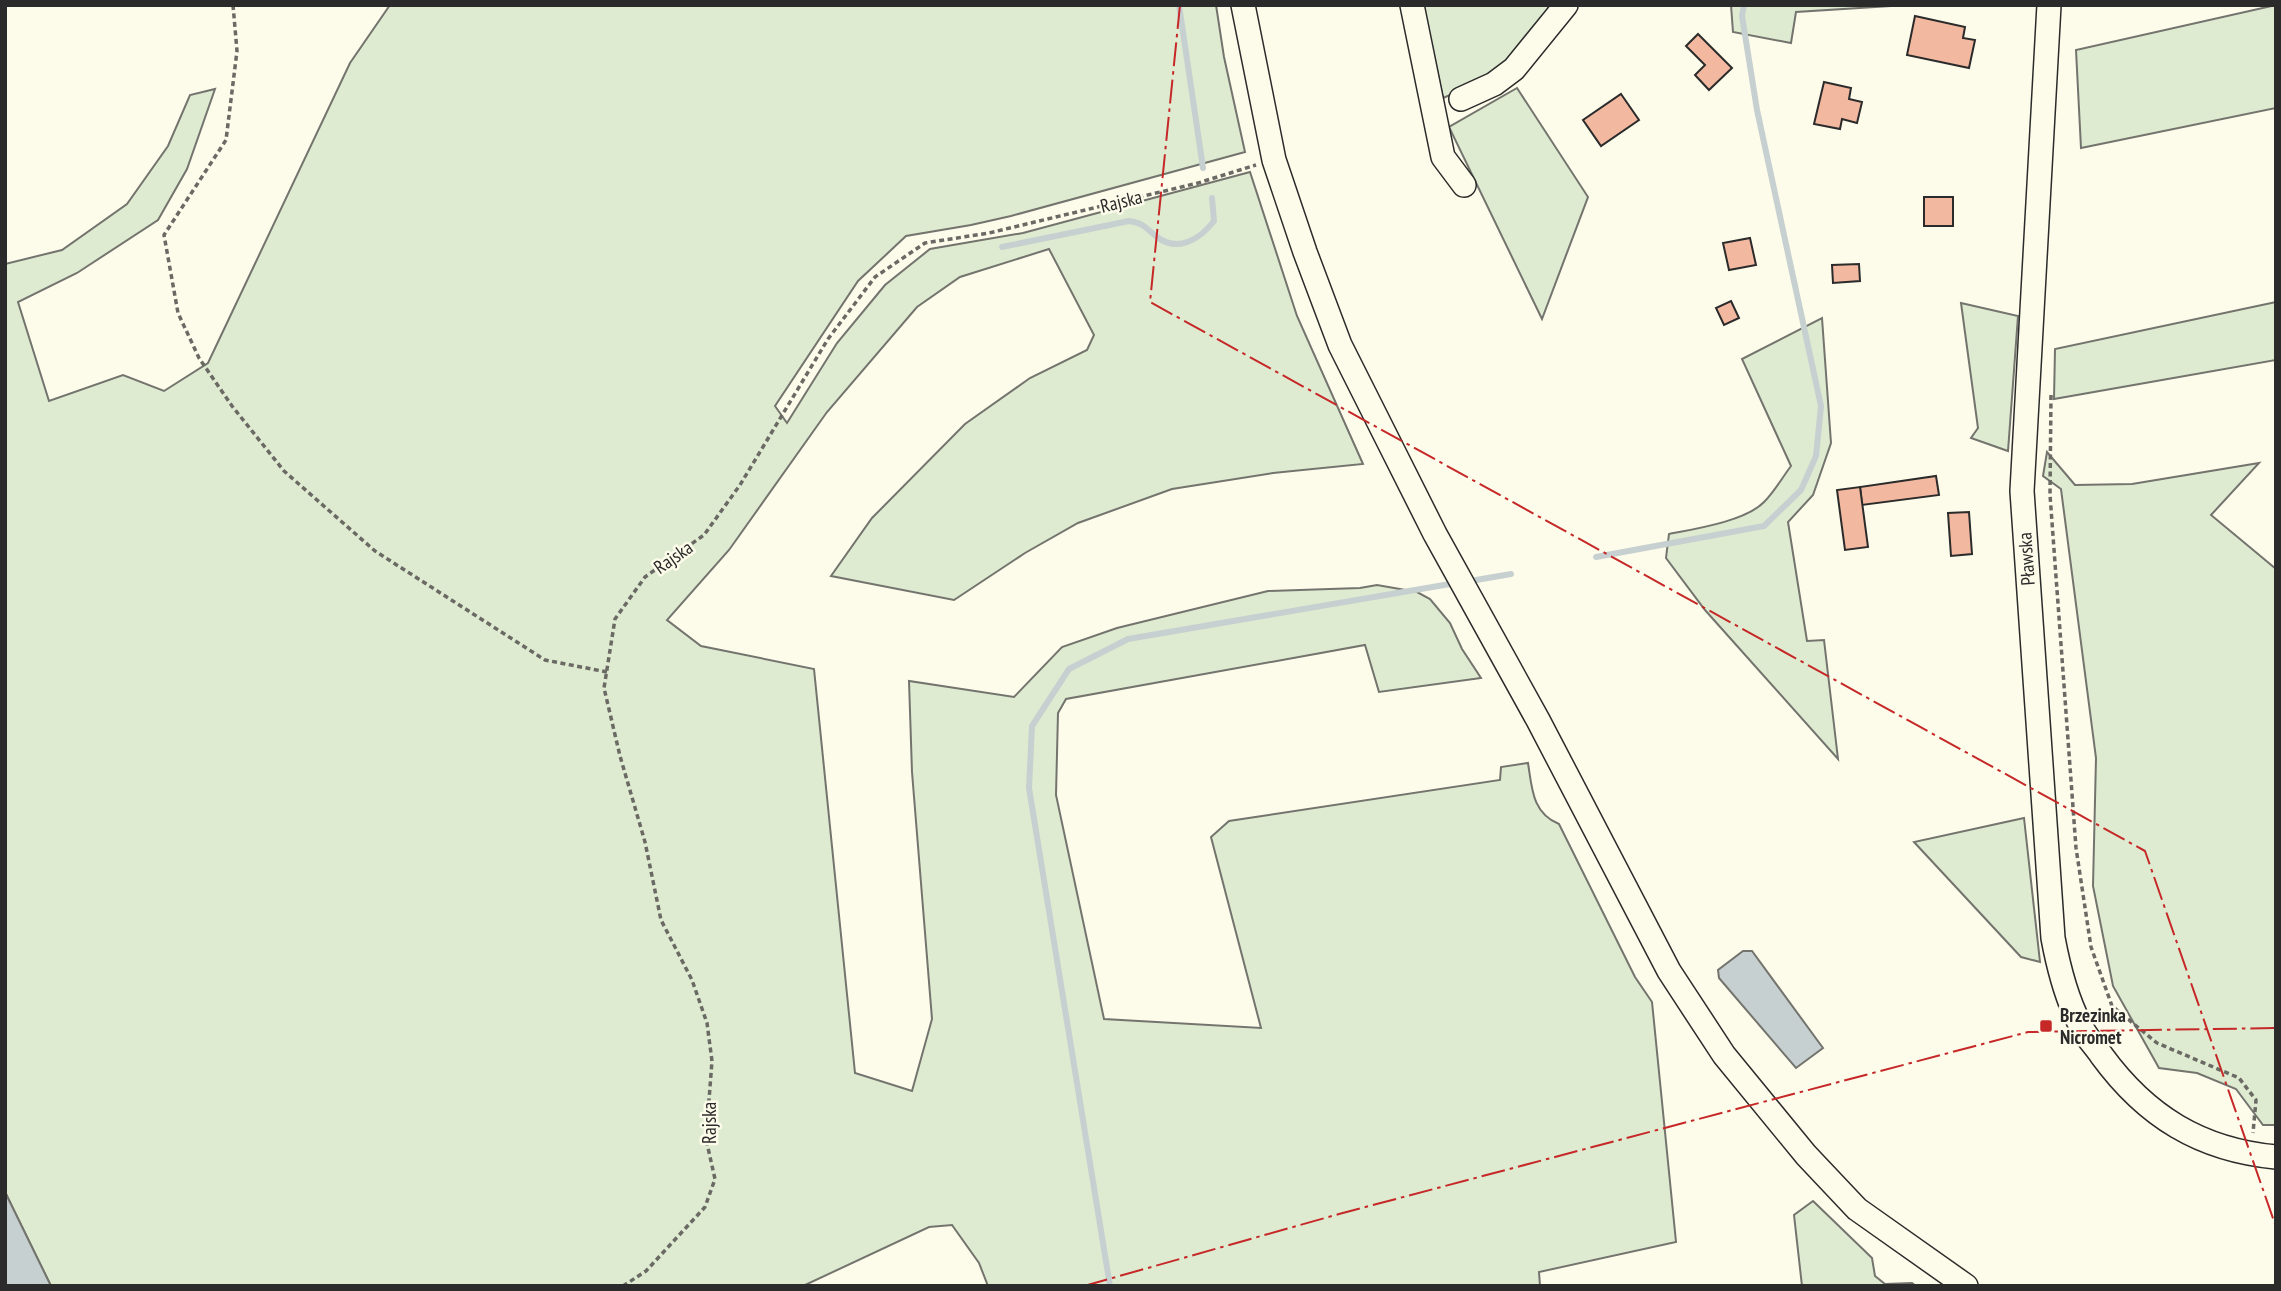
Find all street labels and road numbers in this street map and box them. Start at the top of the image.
street label: Rajska [1098,184,1144,218]
street label: Pławska [2012,532,2040,586]
street label: Rajska [649,535,697,579]
street label: Rajska [697,1102,721,1144]

